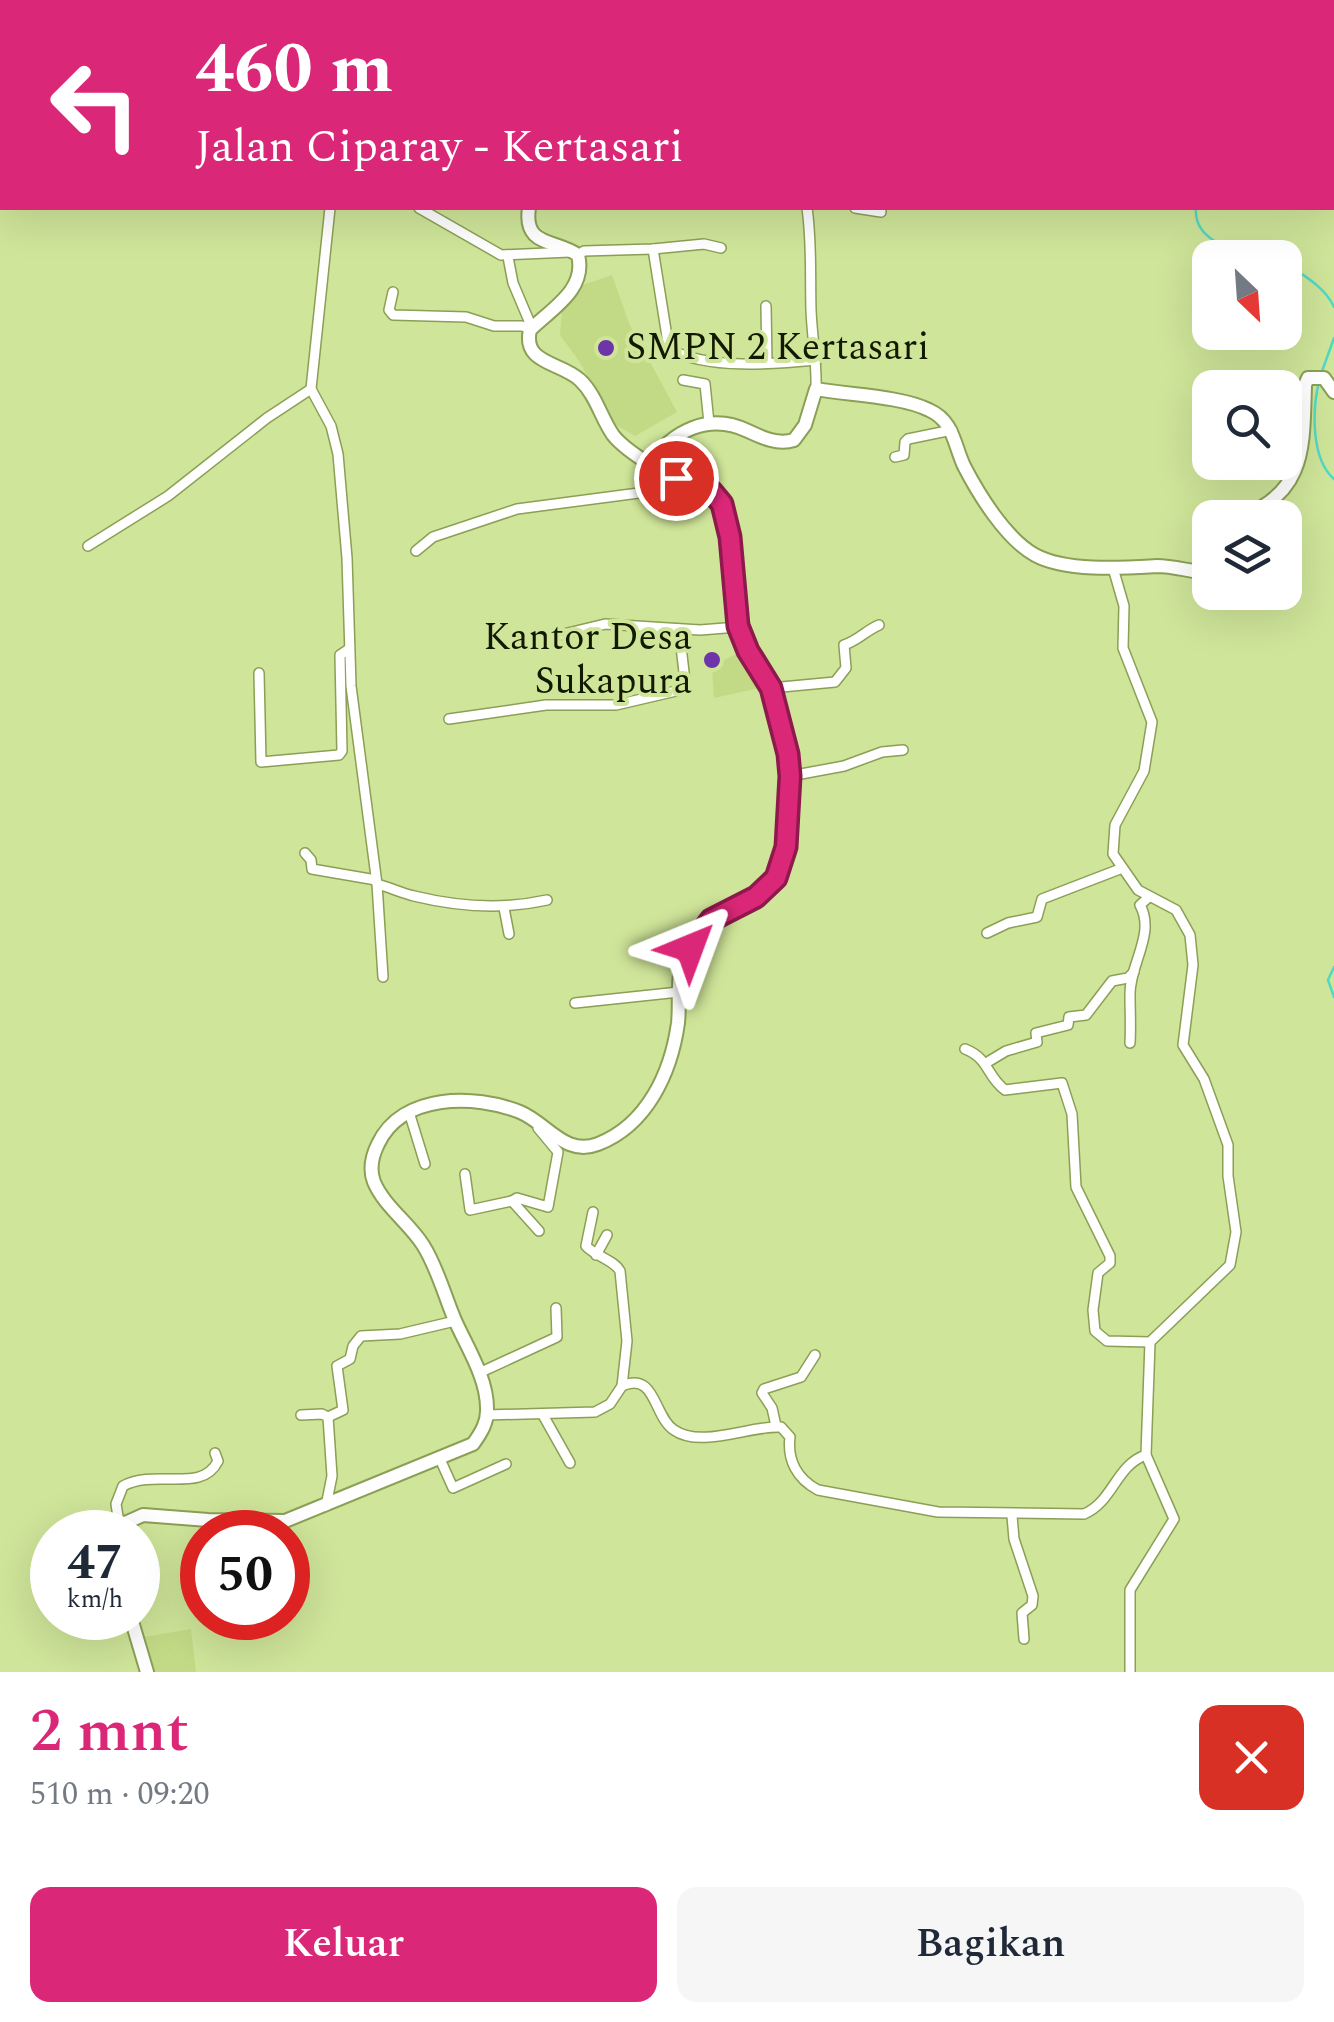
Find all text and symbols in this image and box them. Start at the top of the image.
text: 460 m [195,17,393,123]
icon: left [30,40,160,170]
text: Jalan Ciparay - Kertasari [195,113,684,182]
north arrow [1192,240,1302,350]
map controls [1192,240,1302,610]
place label: SMPN 2 Kertasari [626,319,929,377]
marker: SMPN 2 Kertasari [595,337,617,359]
button: search [1192,370,1302,480]
pin [634,436,719,521]
icon: arrive [649,451,704,506]
button: layers [1192,500,1302,610]
place label: Kantor Desa Sukapura [483,609,692,711]
marker: Kantor Desa Sukapura [701,649,723,671]
position arrow [638,896,742,1000]
speed limit sign: 50 [180,1510,310,1640]
text: 47 [67,1525,123,1601]
text: km/h [67,1581,123,1619]
text: 2 mnt [30,1686,189,1778]
button: close [1199,1705,1304,1810]
text: 510 m · 09:20 [30,1770,210,1819]
button: Keluar [30,1887,657,2002]
button: Bagikan [677,1887,1304,2002]

